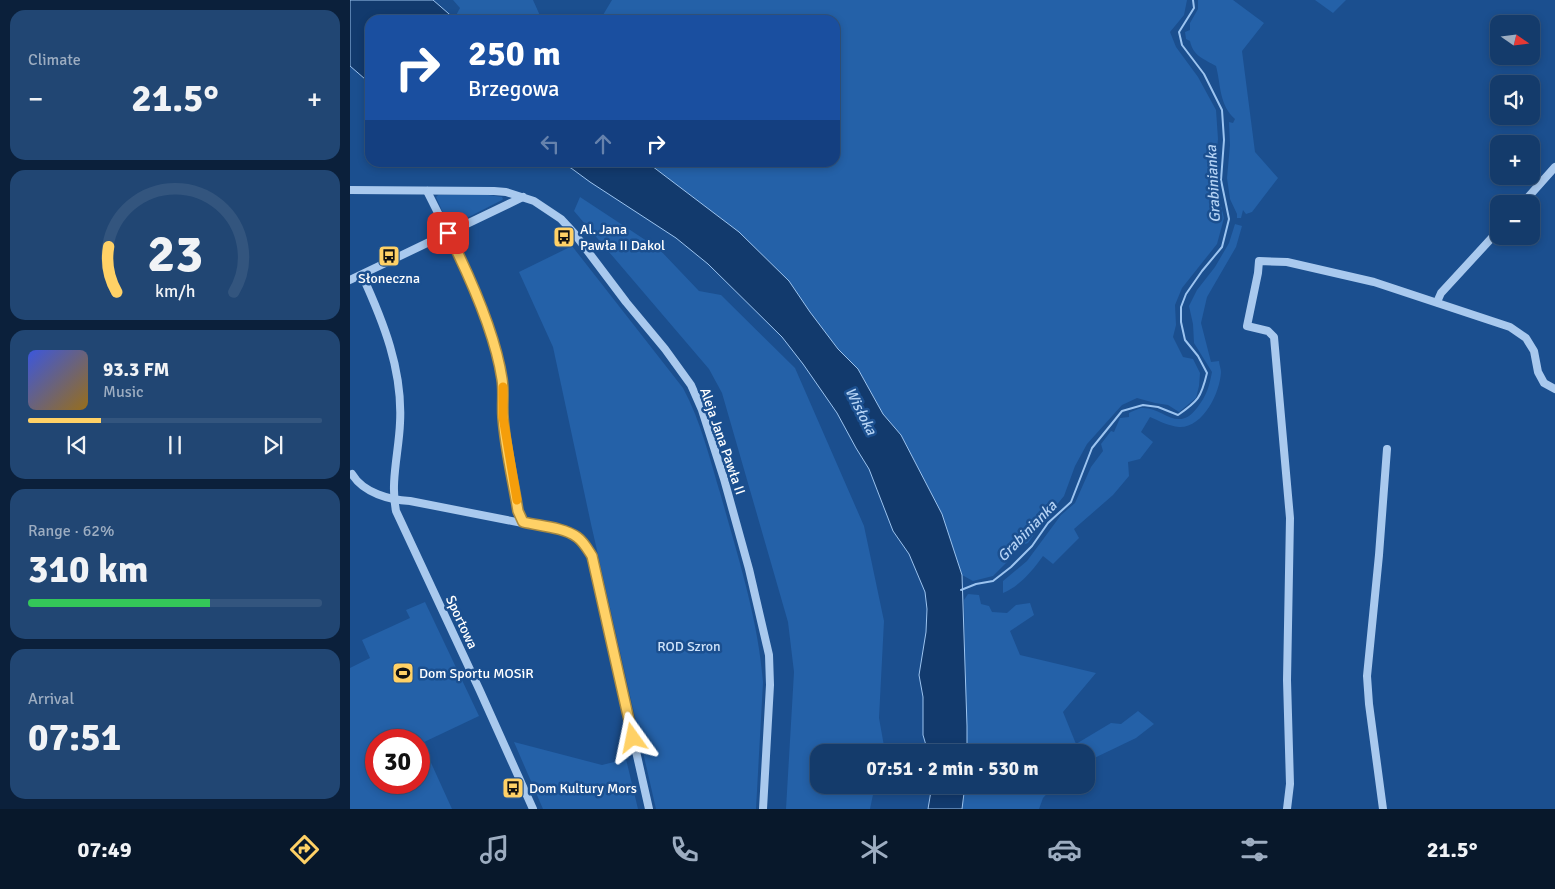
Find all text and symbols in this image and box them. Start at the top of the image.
north arrow [1490,15,1540,65]
map controls [1490,15,1540,245]
text: 250 m [468,32,561,75]
icon: right [385,35,450,100]
text: Climate [28,50,81,70]
text: 21.5° [131,75,219,122]
text: Brzegowa [468,75,559,102]
button: sound [1490,75,1540,125]
text: − [28,82,43,116]
text: + [307,82,322,116]
icon: left [536,130,564,158]
icon: ahead [589,130,617,158]
icon: right [642,130,670,158]
button: + [1490,135,1540,185]
water label: Grabinianka [1202,144,1224,223]
button: − [1490,195,1540,245]
pin [427,212,469,254]
icon: arrive [434,219,462,247]
place label: Al. Jana Pawła II Dakol [580,221,665,254]
text: 23 [147,222,203,286]
bus stop icon: Al. Jana Pawła II Dakol [552,225,576,249]
bus stop icon: Słoneczna [377,244,401,268]
place label: Słoneczna [358,270,420,287]
text: km/h [155,280,195,302]
text: 93.3 FM [103,358,169,382]
text: Music [103,382,144,402]
water label: Wisłoka [841,384,881,438]
street label: Aleja Jana Pawła II [696,385,749,497]
icon: previous [63,431,91,459]
icon: pause [161,431,189,459]
icon: next [259,431,287,459]
water label: Grabinianka [993,496,1061,565]
text: Range · 62% [28,521,114,541]
text: 310 km [28,546,149,593]
street label: Sportowa [442,593,481,652]
park label: ROD Szron [657,638,721,655]
sports icon: Dom Sportu MOSiR [391,661,415,685]
place label: Dom Sportu MOSiR [419,665,534,682]
text: Arrival [28,689,74,709]
position arrow [606,711,658,763]
text: 07:51 [28,714,121,761]
speed limit sign: 30 [365,729,430,794]
text: 07:51 · 2 min · 530 m [866,757,1039,781]
bus stop icon: Dom Kultury Mors [501,776,525,800]
place label: Dom Kultury Mors [529,780,637,797]
icon: directions [287,832,322,867]
icon: music [477,832,512,867]
icon: phone [667,832,702,867]
icon: climate [857,832,892,867]
icon: car [1047,832,1082,867]
icon: filters [1237,832,1272,867]
text: 07:49 [78,836,132,863]
text: 21.5° [1427,836,1477,863]

